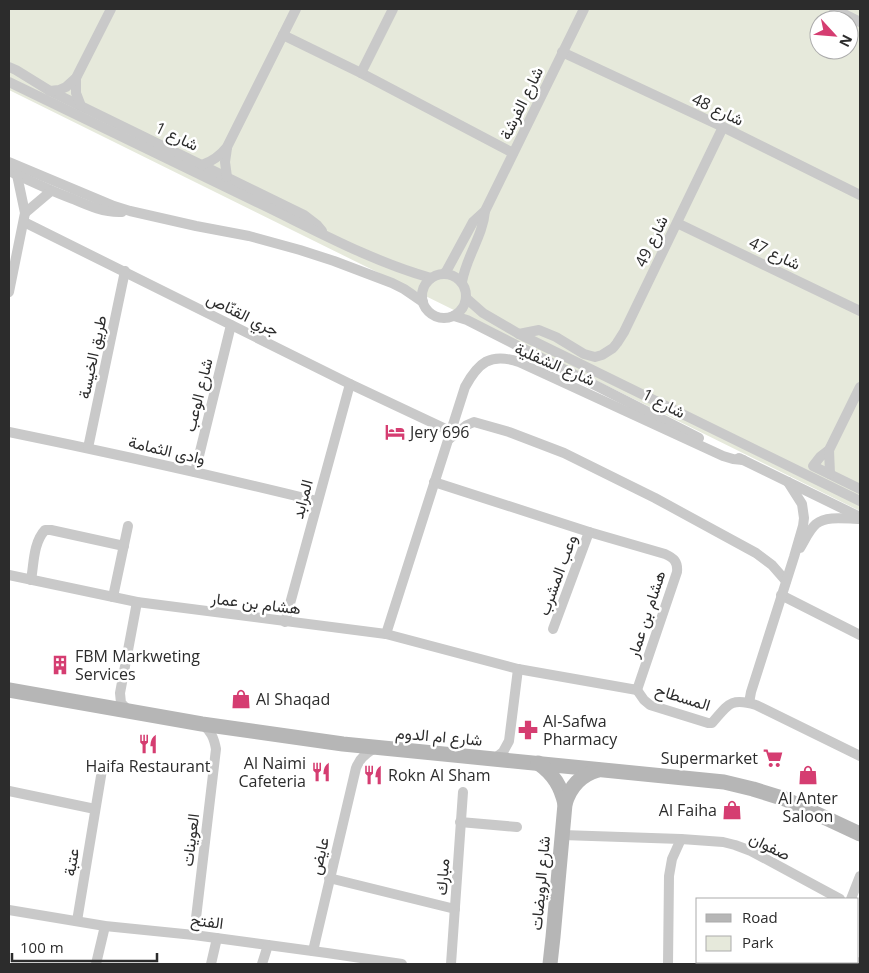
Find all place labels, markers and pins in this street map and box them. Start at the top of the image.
hotel icon: Jery 696 [384,421,406,443]
place label: Jery 696 [408,421,469,443]
place label: FBM Markweting Services [75,645,200,685]
building icon: FBM Markweting Services [49,654,71,676]
shop icon: Al Shaqad [230,688,252,710]
place label: Al Shaqad [256,688,330,710]
place label: Al-Safwa Pharmacy [543,710,618,750]
pharmacy icon: Al-Safwa Pharmacy [517,719,539,741]
restaurant icon: Haifa Restaurant [137,733,159,755]
place label: Supermarket [661,747,758,769]
supermarket icon: Supermarket [762,747,784,769]
place label: Al Naimi Cafeteria [239,752,306,792]
place label: Haifa Restaurant [86,755,211,777]
restaurant icon: Al Naimi Cafeteria [310,761,332,783]
restaurant icon: Rokn Al Sham [362,764,384,786]
place label: Rokn Al Sham [388,764,490,786]
shop icon: Al Anter Saloon [797,764,819,786]
place label: Al Anter Saloon [778,787,838,827]
place label: Al Faiha [659,799,717,821]
shop icon: Al Faiha [721,799,743,821]

